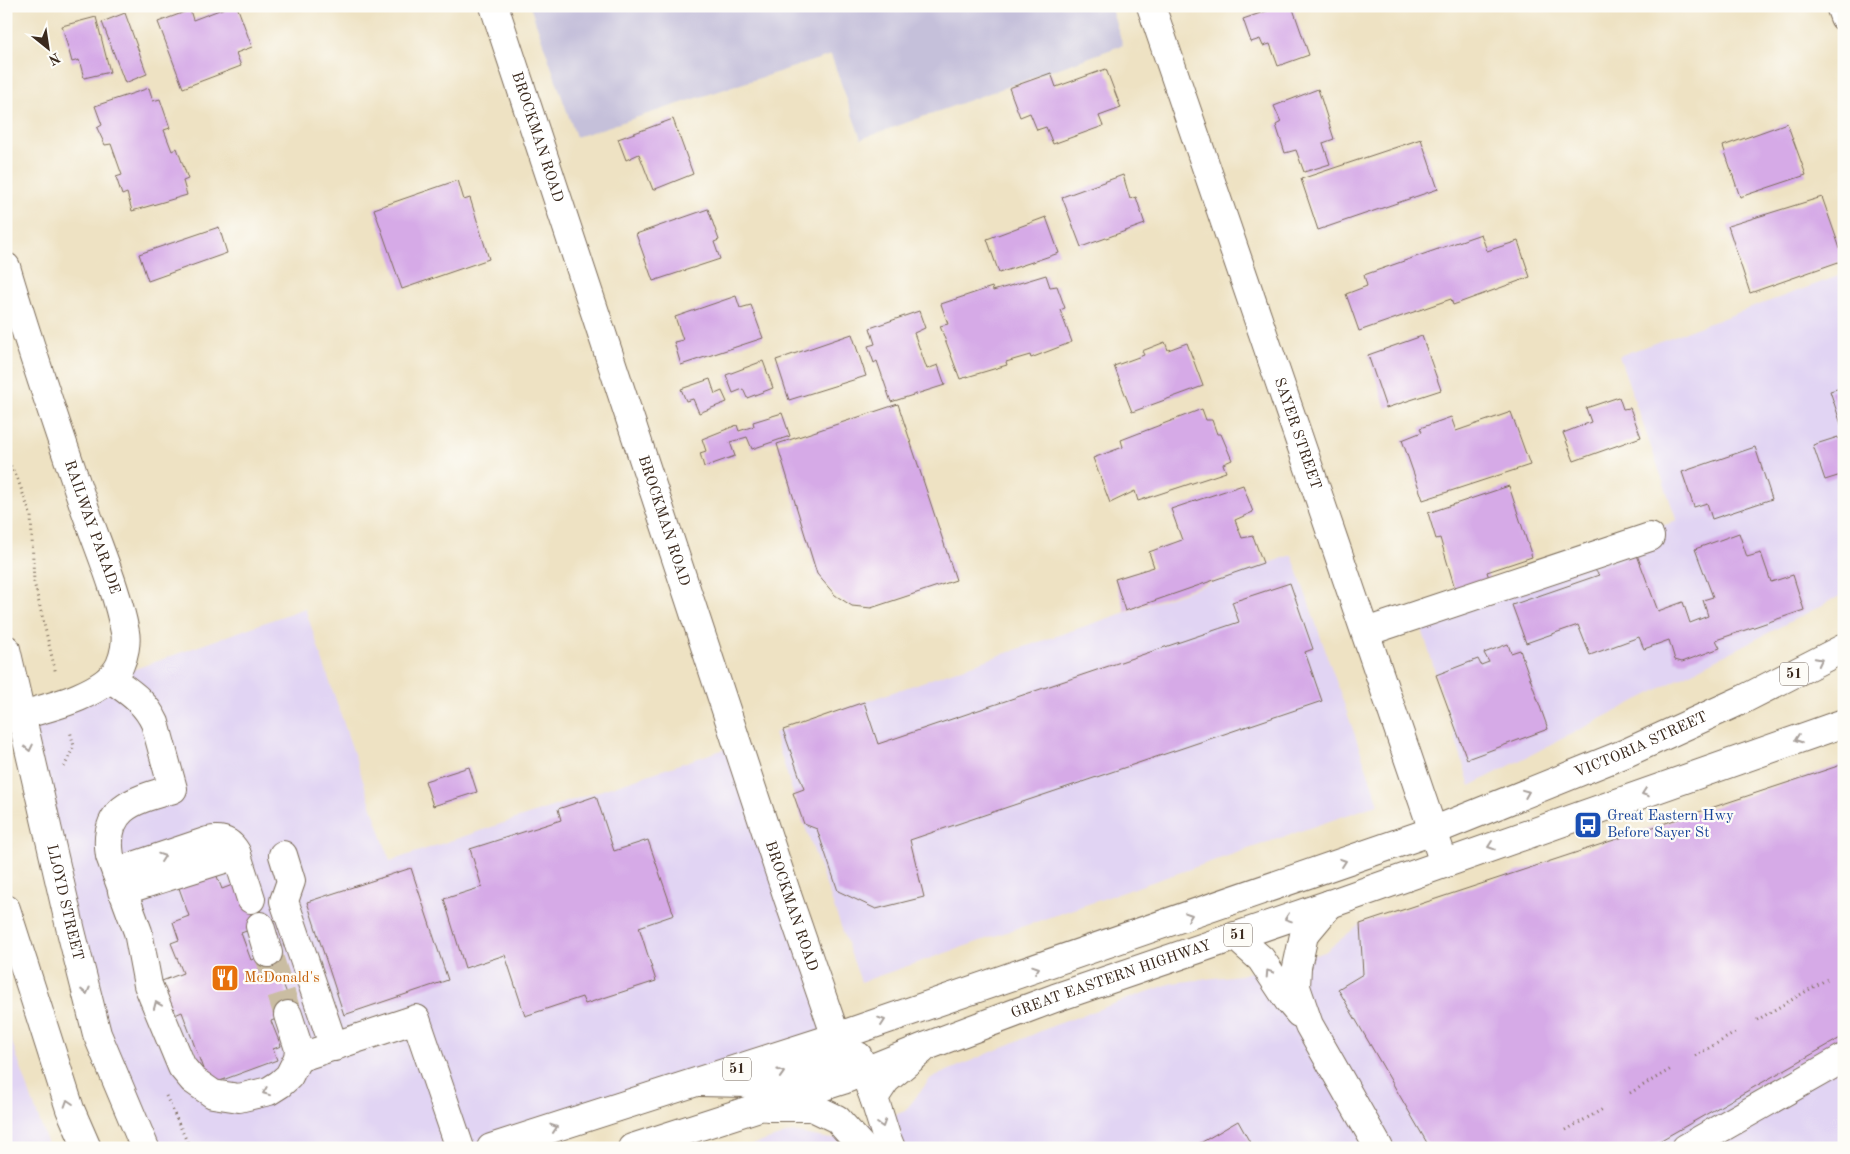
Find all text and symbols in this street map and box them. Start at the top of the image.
north arrow [22,22,72,72]
text: N [46,50,62,67]
street label: BROCKMAN ROAD [509,70,566,204]
street label: SAYER STREET [1271,376,1323,492]
street label: BROCKMAN ROAD [635,454,692,588]
street label: RAILWAY PARADE [62,458,122,596]
one-way arrow [1814,657,1823,667]
road number: 51 [1780,662,1808,686]
street label: VICTORIA STREET [1572,709,1710,780]
one-way arrow [1794,733,1803,743]
one-way arrow [23,743,34,752]
one-way arrow [1641,787,1649,797]
one-way arrow [1522,789,1530,799]
place label: Great Eastern Hwy Before Sayer St [1607,809,1734,841]
bus stop icon: Great Eastern Hwy Before Sayer St [1573,810,1603,840]
street label: BROCKMAN ROAD [762,839,820,973]
one-way arrow [1487,841,1496,851]
street label: LLOYD STREET [44,843,86,962]
one-way arrow [157,852,166,862]
one-way arrow [1338,858,1347,868]
one-way arrow [1185,911,1193,921]
one-way arrow [1285,912,1293,922]
road number: 51 [1224,924,1252,946]
street label: GREAT EASTERN HIGHWAY [1009,938,1213,1021]
restaurant icon: McDonald's [210,963,240,993]
one-way arrow [1031,964,1039,974]
one-way arrow [1266,969,1276,978]
place label: McDonald's [244,971,320,986]
one-way arrow [80,987,91,995]
one-way arrow [152,1001,163,1010]
one-way arrow [877,1017,886,1027]
road number: 51 [723,1058,751,1080]
one-way arrow [776,1069,785,1079]
one-way arrow [262,1085,271,1096]
one-way arrow [64,1099,74,1107]
one-way arrow [876,1119,886,1128]
one-way arrow [550,1124,558,1134]

